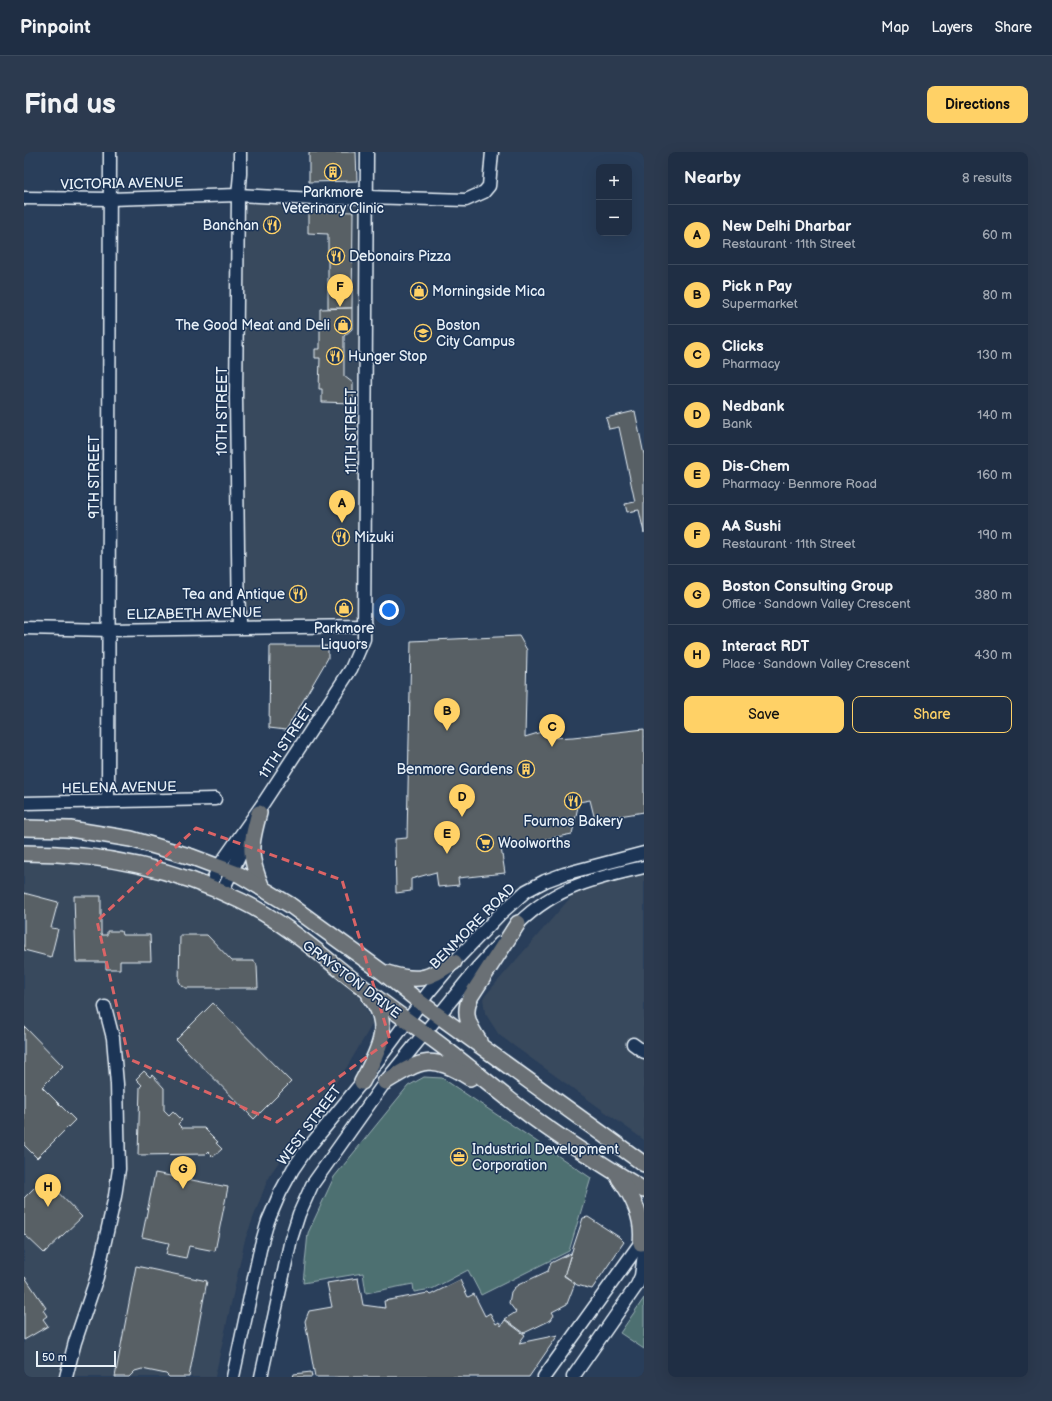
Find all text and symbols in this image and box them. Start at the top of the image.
text: Pinpoint [20,16,91,39]
text: Map [881,19,909,36]
text: Layers [931,19,973,36]
text: Share [995,19,1032,36]
button: Directions [927,86,1028,123]
text: Find us [24,88,116,121]
building icon: Parkmore Veterinary Clinic [323,162,343,182]
map controls [596,164,632,236]
button: + [596,164,632,200]
text: Nearby [684,168,741,188]
text: 8 results [962,170,1012,186]
street label: VICTORIA AVENUE [60,174,184,193]
place label: Parkmore Veterinary Clinic [282,184,384,217]
button: − [596,200,632,236]
restaurant icon: Banchan [262,215,282,235]
place label: Banchan [203,217,259,234]
text: New Delhi Dharbar [722,217,851,236]
text: A [693,227,701,243]
text: 60 m [982,227,1012,243]
text: Restaurant · 11th Street [722,236,855,252]
restaurant icon: Debonairs Pizza [326,246,346,266]
place label: Debonairs Pizza [349,248,451,265]
pin: F [327,274,353,307]
text: Pick n Pay [722,277,792,296]
shop icon: Morningside Mica [409,281,429,301]
place label: Morningside Mica [432,283,545,300]
text: B [692,287,702,303]
text: 80 m [983,287,1012,303]
text: Supermarket [722,296,798,312]
shop icon: The Good Meat and Deli [333,315,353,335]
place label: The Good Meat and Deli [175,317,330,334]
place label: Boston City Campus [436,317,515,350]
school or university icon: Boston City Campus [413,323,433,343]
text: Clicks [722,337,764,356]
restaurant icon: Hunger Stop [325,346,345,366]
text: C [692,347,702,363]
text: 130 m [977,347,1012,363]
place label: Hunger Stop [348,348,427,365]
text: Pharmacy [722,356,780,372]
street label: 10TH STREET [214,366,231,456]
street label: 11TH STREET [343,387,360,474]
text: Nedbank [722,397,784,416]
text: D [692,407,702,423]
text: 140 m [977,407,1012,423]
text: Bank [722,416,752,432]
street label: 9TH STREET [86,435,103,519]
text: Dis-Chem [722,457,790,476]
text: E [693,467,701,483]
text: 160 m [977,467,1012,483]
text: Pharmacy · Benmore Road [722,476,877,492]
pin: A [329,490,355,523]
text: AA Sushi [722,517,781,536]
restaurant icon: Mizuki [331,527,351,547]
text: F [693,527,701,543]
text: 190 m [978,527,1012,543]
place label: Mizuki [354,529,394,546]
text: Restaurant · 11th Street [722,536,855,552]
text: Boston Consulting Group [722,577,893,596]
restaurant icon: Tea and Antique [288,584,308,604]
place label: Tea and Antique [182,586,285,603]
text: G [692,587,702,603]
text: 380 m [975,587,1012,603]
text: Office · Sandown Valley Crescent [722,596,910,612]
shop icon: Parkmore Liquors [334,598,354,618]
your location [379,600,399,620]
street label: ELIZABETH AVENUE [126,604,262,623]
place label: Parkmore Liquors [314,620,374,653]
text: Interact RDT [722,637,809,656]
text: H [692,647,702,663]
text: 430 m [974,647,1012,663]
text: Place · Sandown Valley Crescent [722,656,910,672]
button: Save [684,696,844,733]
button: Share [852,696,1012,733]
pin: B [434,698,460,731]
street label: 11TH STREET [255,700,318,782]
pin: C [539,714,565,747]
building icon: Benmore Gardens [516,759,536,779]
place label: Benmore Gardens [396,761,513,778]
street label: HELENA AVENUE [61,778,177,797]
pin: D [449,784,475,817]
restaurant icon: Fournos Bakery [563,791,583,811]
place label: Fournos Bakery [523,813,624,830]
pin: E [434,821,460,854]
supermarket icon: Woolworths [475,833,495,853]
place label: Woolworths [498,835,570,852]
street label: BENMORE ROAD [426,880,519,973]
street label: GRAYSTON DRIVE [299,937,404,1022]
street label: WEST STREET [274,1082,345,1169]
place label: Industrial Development Corporation [472,1141,619,1174]
office icon: Industrial Development Corporation [449,1147,469,1167]
pin: G [170,1156,196,1189]
pin: H [35,1174,61,1207]
scale bar [36,1349,116,1368]
text: 50 m [42,1351,67,1364]

